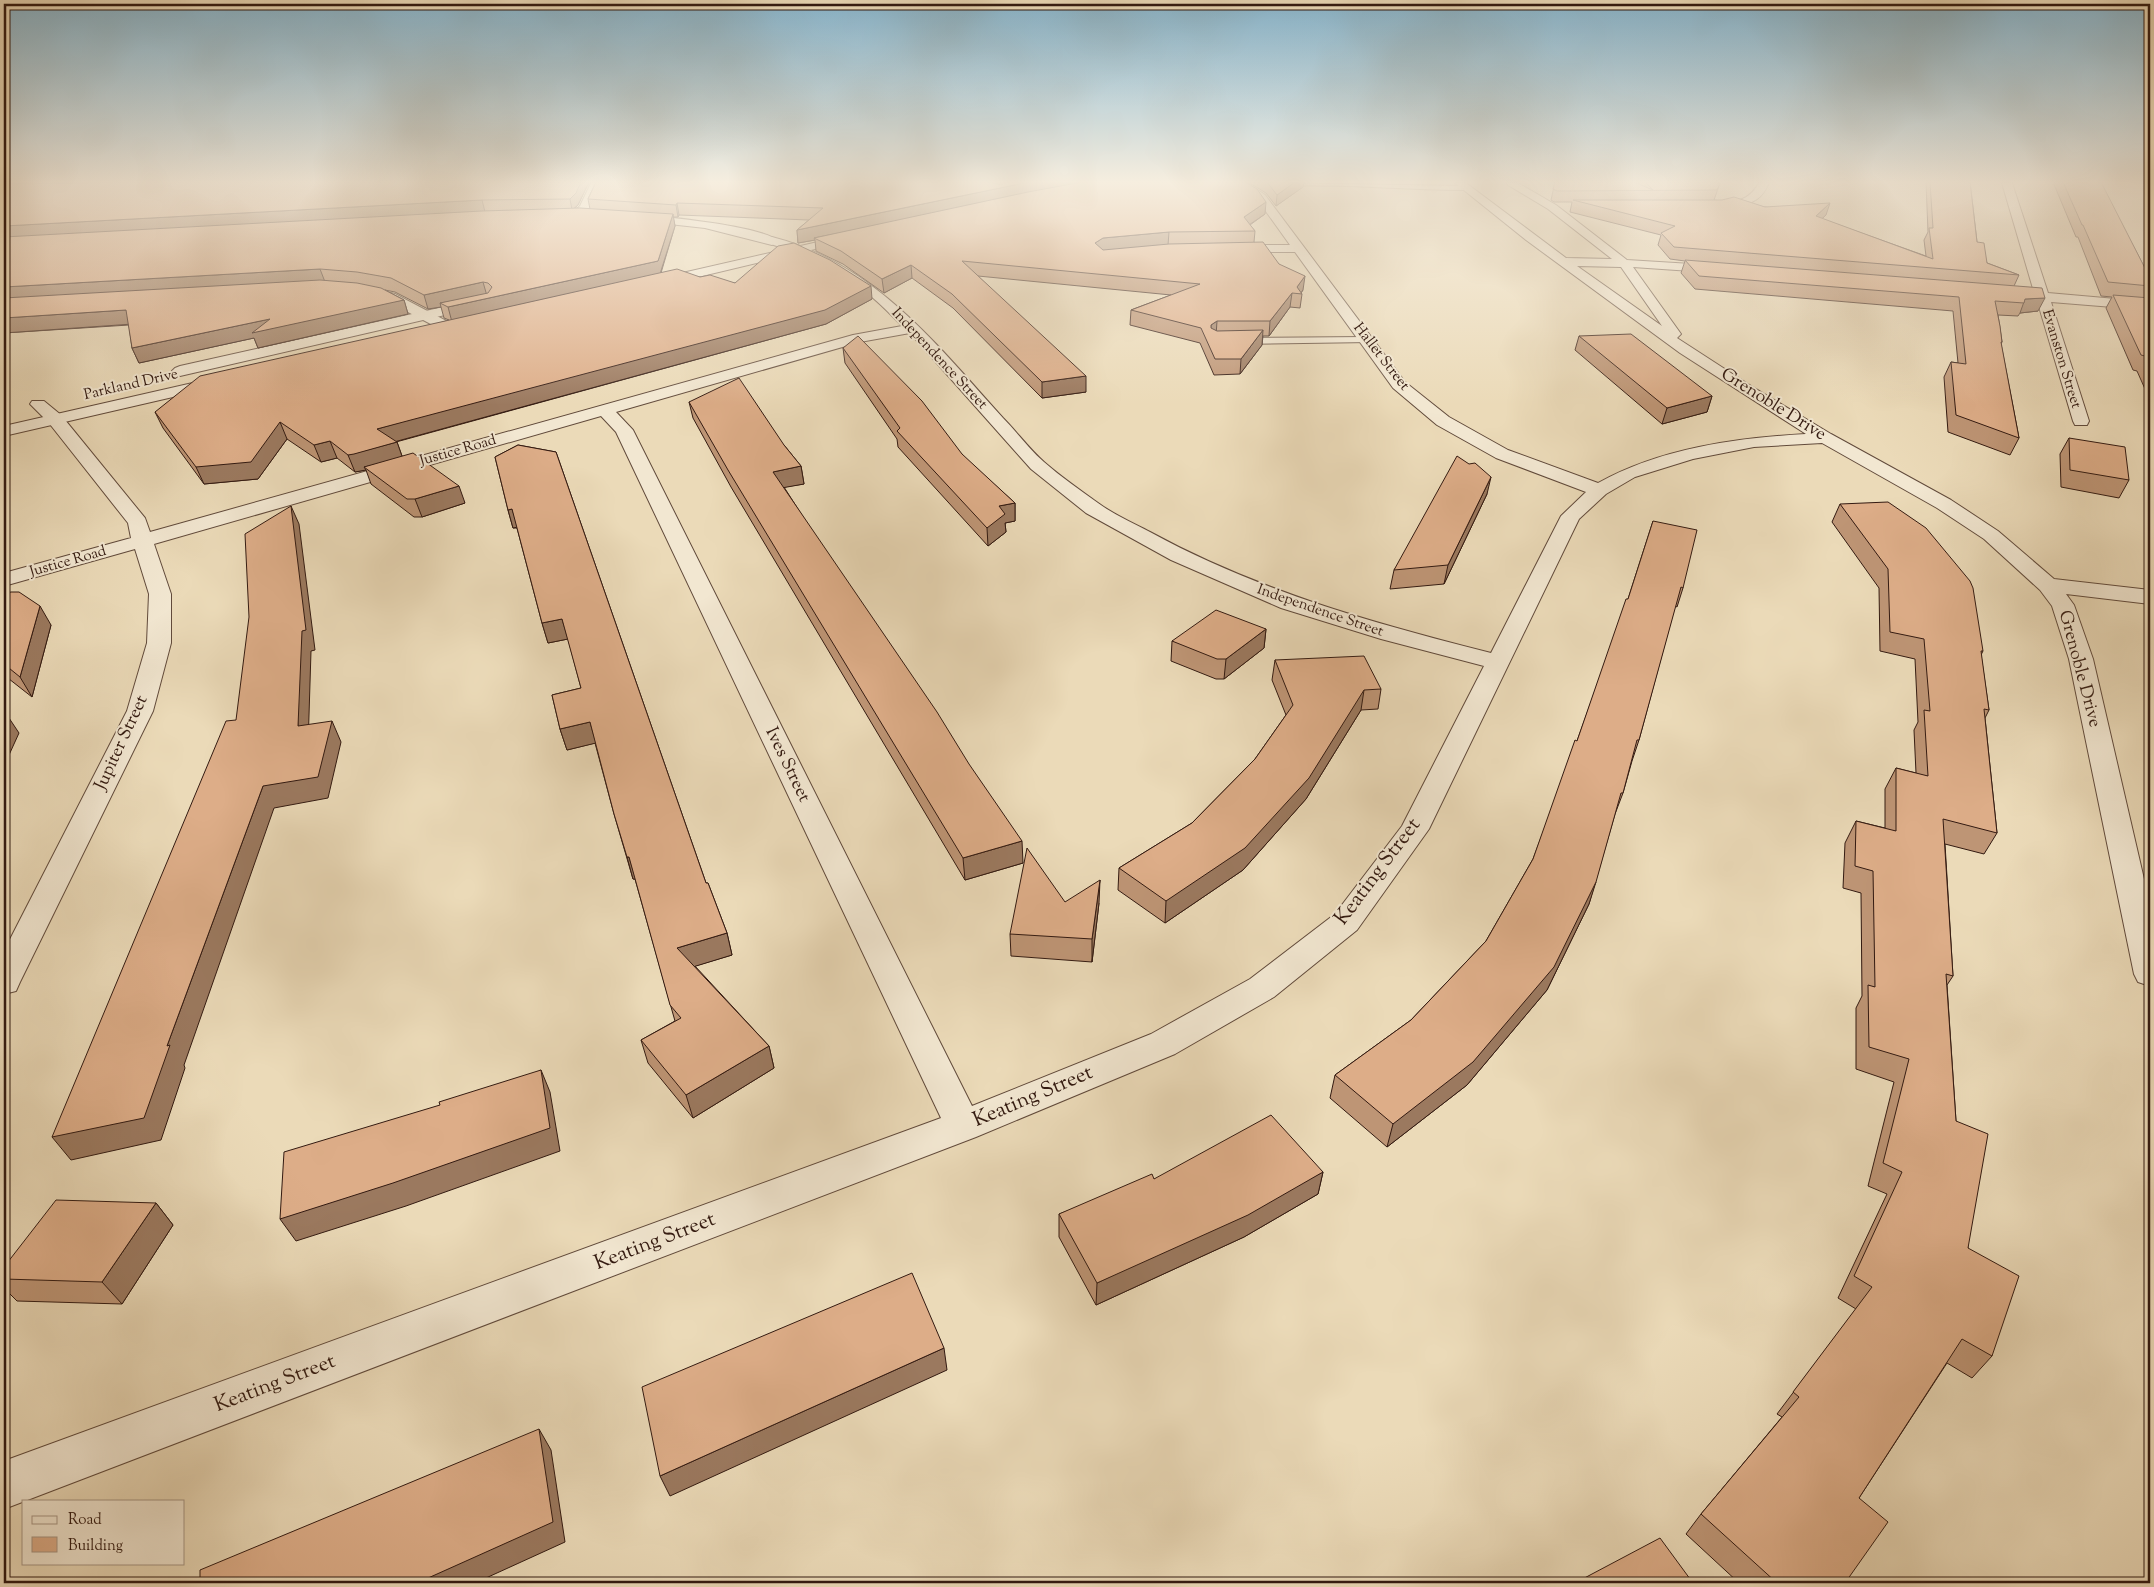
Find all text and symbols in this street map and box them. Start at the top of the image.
street label: Independence Street [886,303,992,415]
street label: Evanston Street [2036,307,2086,411]
street label: Hallet Street [1348,319,1414,395]
street label: Grenoble Drive [1715,362,1831,448]
street label: Parkland Drive [82,364,180,406]
street label: Justice Road [416,430,499,472]
street label: Justice Road [26,541,109,583]
street label: Independence Street [1254,579,1386,643]
street label: Grenoble Drive [2051,608,2107,730]
street label: Jupiter Street [88,691,155,796]
street label: Ives Street [758,723,816,807]
street label: Keating Street [1328,812,1428,932]
street label: Keating Street [968,1058,1098,1136]
street label: Keating Street [590,1205,720,1279]
street label: Keating Street [210,1347,340,1421]
legend [22,1500,185,1564]
text: Road [68,1510,102,1531]
text: Building [68,1536,123,1557]

